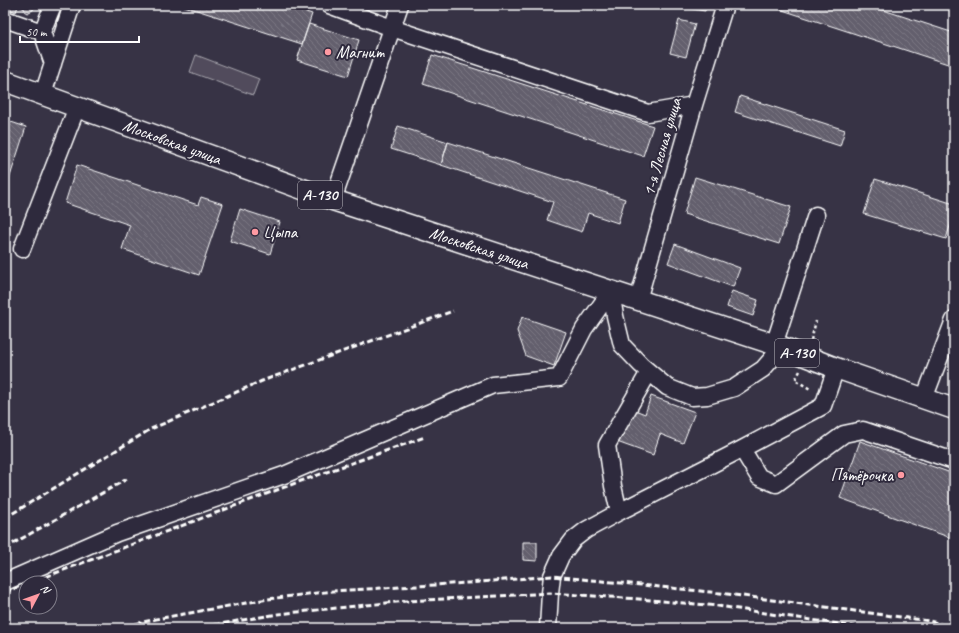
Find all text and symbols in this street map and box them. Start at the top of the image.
scale bar [20,18,139,44]
text: 50 m [26,24,48,40]
place label: Магнит [336,42,385,63]
marker: Магнит [323,47,333,57]
street label: 1-я Лесная улица [638,94,686,198]
street label: Московская улица [120,115,225,170]
road number: А-130 [298,181,342,209]
place label: Цыпа [263,222,299,243]
street label: Московская улица [427,222,533,274]
marker: Цыпа [250,227,260,237]
road number: А-130 [775,339,819,367]
place label: Пятёрочка [831,465,894,486]
marker: Пятёрочка [896,470,906,480]
north arrow [18,575,58,615]
text: N [38,581,54,597]

